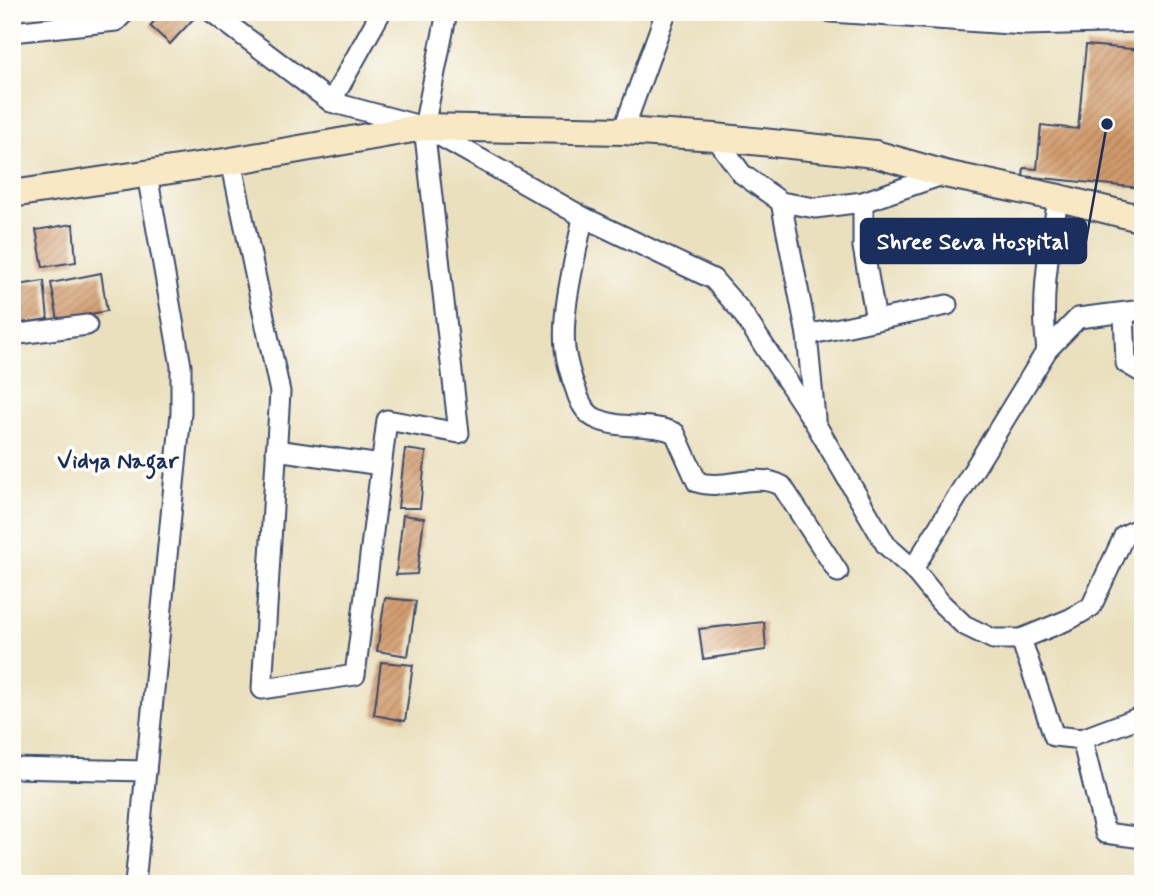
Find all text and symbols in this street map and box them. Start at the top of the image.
callout: Shree Seva Hospital [861,219,1086,263]
text: Shree Seva Hospital [877,228,1069,258]
district label: Vidya Nagar [57,447,180,480]

